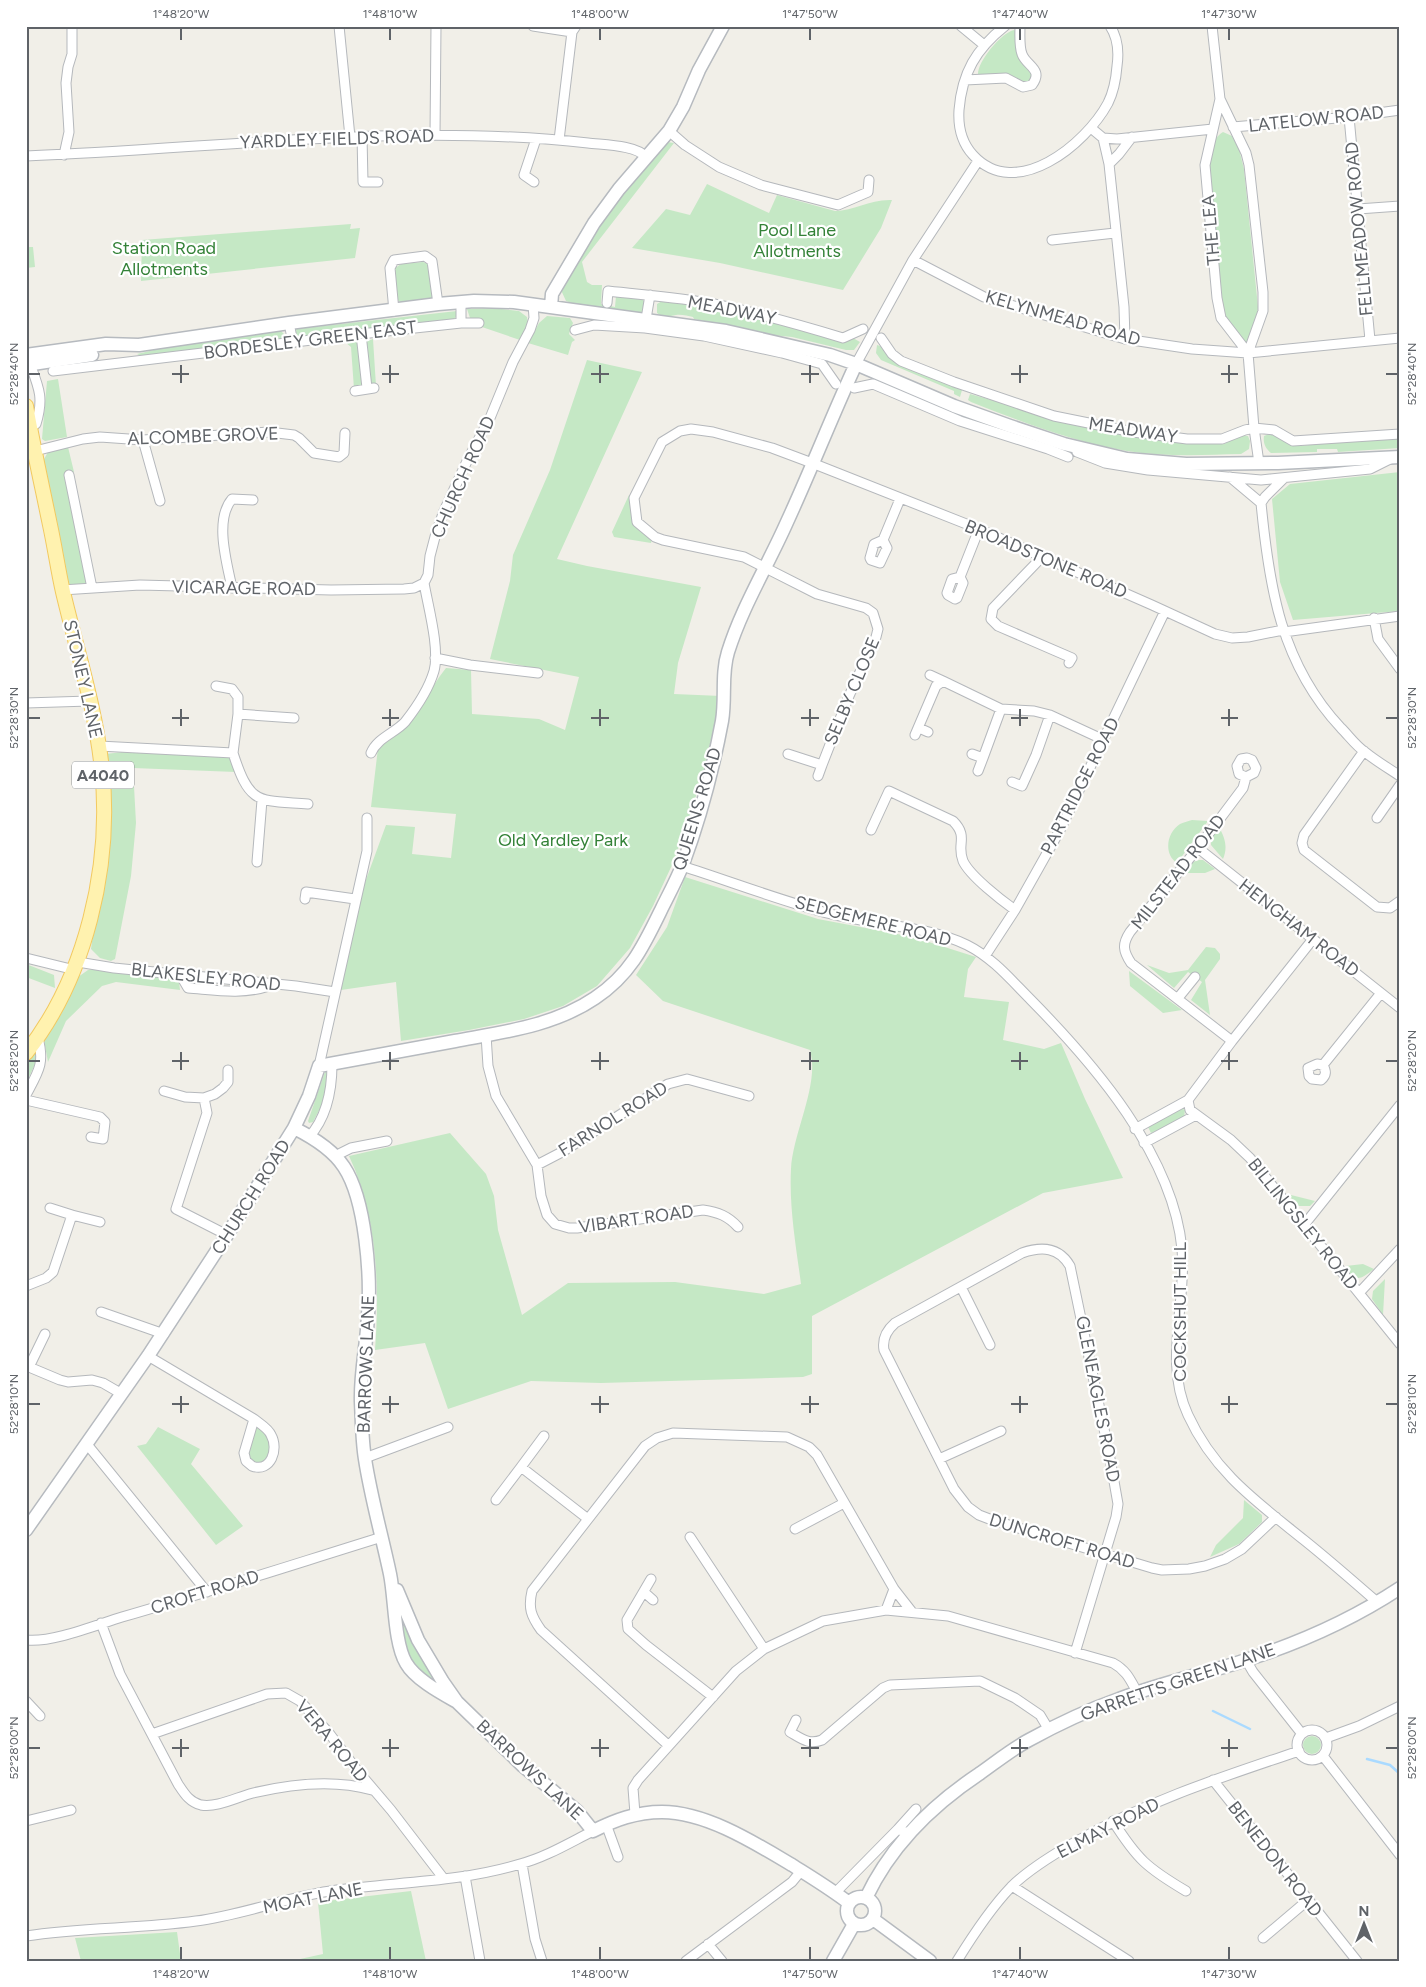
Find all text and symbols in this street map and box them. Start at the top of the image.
text: 1°48'20"W [153,7,210,21]
text: 1°48'10"W [363,7,418,21]
text: 1°48'00"W [571,7,629,21]
text: 1°47'50"W [782,7,838,21]
text: 1°47'40"W [992,7,1049,21]
text: 1°47'30"W [1201,7,1257,21]
street label: LATELOW ROAD [1247,101,1385,137]
street label: YARDLEY FIELDS ROAD [239,125,435,153]
street label: FELLMEADOW ROAD [1340,141,1378,317]
street label: THE LEA [1197,194,1225,266]
park label: Pool Lane Allotments [753,219,841,262]
park label: Station Road Allotments [112,237,216,280]
street label: KELYNMEAD ROAD [983,285,1143,351]
street label: MEADWAY [686,291,778,329]
street label: BORDESLEY GREEN EAST [202,316,418,364]
text: 52°28'40"N [7,343,21,405]
text: 52°28'40"N [1405,343,1419,405]
street label: MEADWAY [1087,412,1179,448]
street label: CHURCH ROAD [426,413,500,541]
street label: ALCOMBE GROVE [127,422,279,450]
street label: BROADSTONE ROAD [961,515,1131,603]
street label: VICARAGE ROAD [172,576,316,600]
street label: STONEY LANE [59,618,107,740]
street label: SELBY CLOSE [819,634,885,748]
text: 52°28'30"N [7,687,21,749]
text: 52°28'30"N [1405,687,1419,749]
street label: PARTRIDGE ROAD [1036,714,1124,858]
street label: QUEENS ROAD [668,745,726,873]
road number: A4040 [72,762,134,788]
street label: MILSTEAD ROAD [1126,810,1230,934]
park label: Old Yardley Park [498,829,628,851]
street label: HENGHAM ROAD [1234,874,1364,982]
street label: SEDGEMERE ROAD [792,891,954,951]
street label: BLAKESLEY ROAD [130,958,282,996]
text: 52°28'20"N [7,1030,21,1092]
text: 52°28'20"N [1405,1030,1419,1092]
street label: FARNOL ROAD [554,1077,672,1161]
street label: CHURCH ROAD [207,1136,295,1258]
street label: BILLINGSLEY ROAD [1243,1154,1363,1294]
street label: VIBART ROAD [577,1200,695,1238]
street label: COCKSHUT HILL [1169,1242,1191,1382]
street label: BARROWS LANE [353,1294,379,1434]
street label: GLENEAGLES ROAD [1071,1314,1125,1484]
text: 52°28'10"N [7,1374,21,1434]
text: 52°28'10"N [1405,1374,1419,1434]
street label: DUNCROFT ROAD [986,1508,1138,1574]
street label: CROFT ROAD [148,1565,262,1619]
street label: GARRETTS GREEN LANE [1077,1638,1279,1726]
street label: VERA ROAD [291,1695,373,1787]
street label: BARROWS LANE [472,1715,588,1825]
text: 52°28'00"N [7,1716,21,1780]
text: 52°28'00"N [1405,1716,1419,1780]
street label: ELMAY ROAD [1053,1793,1163,1863]
street label: BENEDON ROAD [1223,1797,1327,1921]
street label: MOAT LANE [261,1878,365,1918]
north arrow [1338,1900,1388,1950]
text: N [1359,1903,1369,1920]
text: 1°48'20"W [153,1967,210,1981]
text: 1°48'10"W [363,1967,418,1981]
text: 1°48'00"W [571,1967,629,1981]
text: 1°47'50"W [782,1967,838,1981]
text: 1°47'40"W [992,1967,1049,1981]
text: 1°47'30"W [1201,1967,1257,1981]

